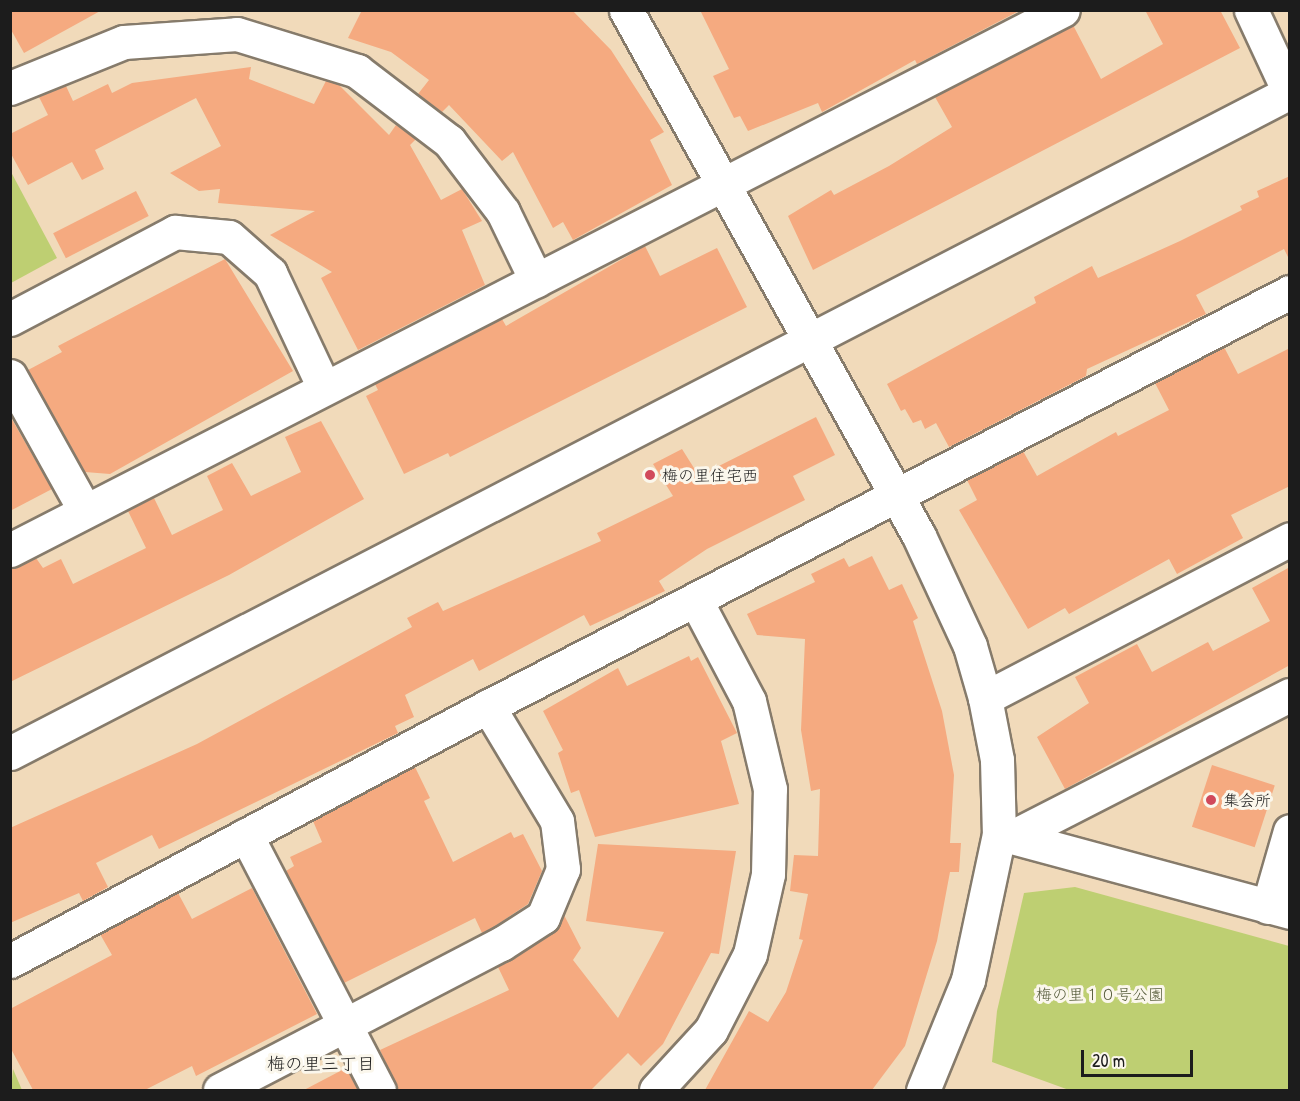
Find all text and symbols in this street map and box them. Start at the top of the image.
place label: 梅の里住宅西 [662,465,758,485]
marker: 梅の里住宅西 [643,468,657,482]
place label: 集会所 [1223,790,1271,810]
marker: 集会所 [1204,793,1218,807]
park label: 梅の里１０号公園 [1036,984,1164,1004]
scale bar [1084,1038,1196,1076]
text: 20 m [1092,1048,1125,1073]
district label: 梅の里三丁目 [267,1053,375,1075]

